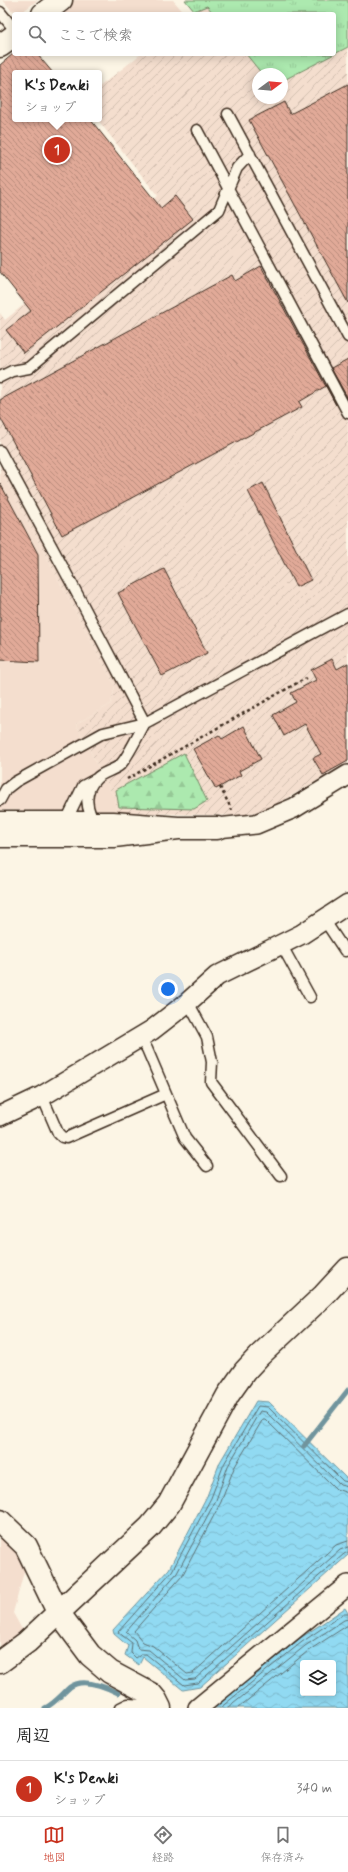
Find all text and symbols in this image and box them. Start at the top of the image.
search box [12,12,336,56]
icon: search [26,23,48,45]
text: ここで検索 [58,26,133,46]
north arrow [252,68,288,104]
popup [12,70,102,122]
text: K's Denki [25,76,89,96]
text: ショップ [25,99,76,116]
pin: 1 [44,135,70,165]
your location [158,979,178,999]
map controls [300,1660,336,1696]
button: layers [300,1660,336,1696]
text: 周辺 [16,1725,50,1747]
text: K's Denki [54,1769,118,1789]
text: 1 [26,1780,32,1797]
text: 340 m [297,1780,332,1797]
text: ショップ [54,1792,105,1809]
tab: 地図 [43,1824,65,1865]
tab: 経路 [152,1824,174,1865]
tab: 保存済み [261,1824,305,1865]

